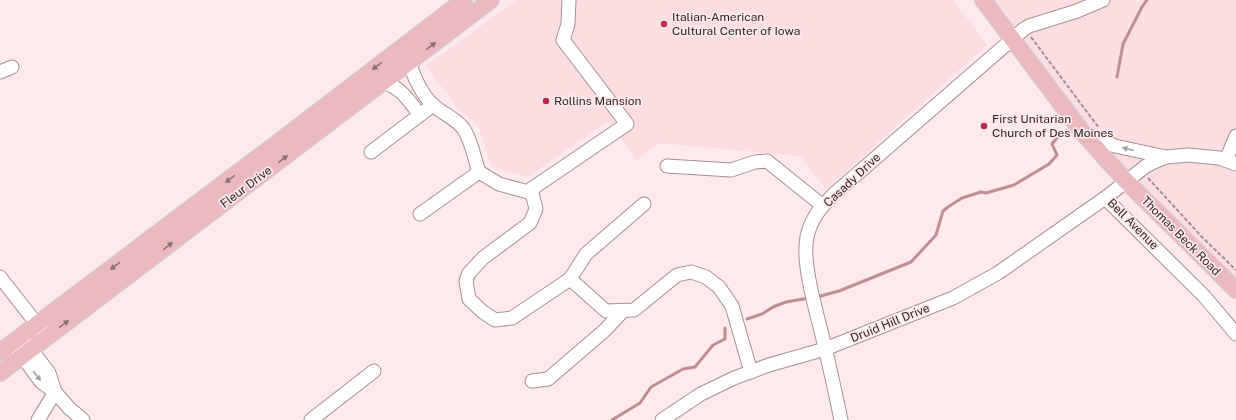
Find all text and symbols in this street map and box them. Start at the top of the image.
place label: Italian-American Cultural Center of Iowa [672,10,800,38]
marker: Italian-American Cultural Center of Iowa [659,19,669,29]
one-way arrow [425,42,436,50]
one-way arrow [372,62,383,71]
place label: Rollins Mansion [554,94,642,108]
marker: Rollins Mansion [541,96,551,106]
place label: First Unitarian Church of Des Moines [992,112,1113,140]
marker: First Unitarian Church of Des Moines [979,121,989,131]
one-way arrow [1122,145,1134,151]
street label: Casady Drive [821,150,883,210]
one-way arrow [277,154,288,163]
street label: Fleur Drive [218,163,275,211]
one-way arrow [224,175,235,184]
street label: Thomas Beck Road [1139,194,1223,278]
street label: Bell Avenue [1105,196,1161,252]
one-way arrow [162,241,173,250]
one-way arrow [109,262,120,270]
street label: Druid Hill Drive [848,301,932,345]
one-way arrow [59,320,70,328]
one-way arrow [32,370,41,381]

